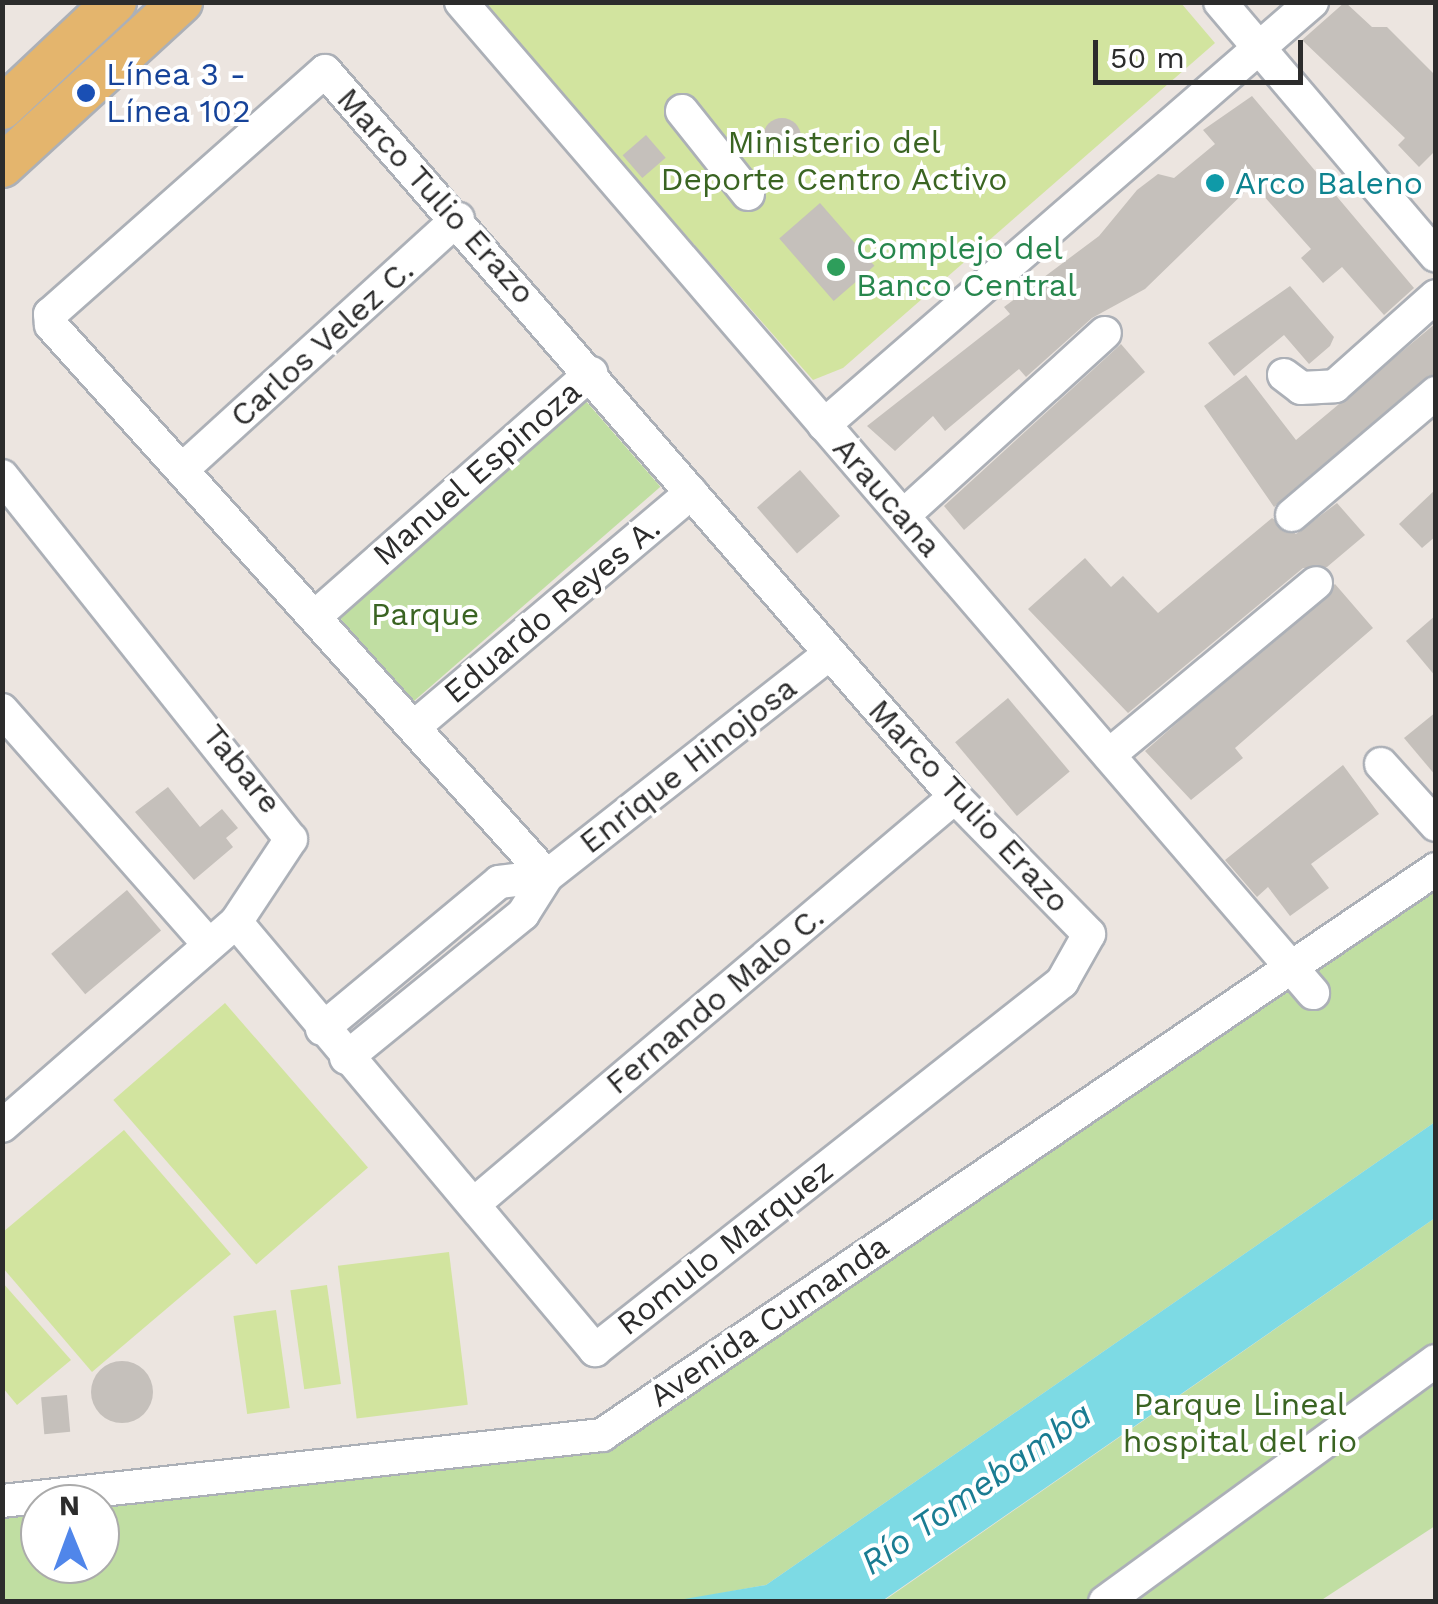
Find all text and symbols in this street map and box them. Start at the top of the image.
scale bar [1098,20,1308,82]
text: 50 m [1110,40,1185,75]
place label: Línea 3 - Línea 102 [106,56,252,131]
street label: Marco Tulio Erazo [329,80,543,312]
marker: Línea 3 - Línea 102 [75,82,97,104]
park label: Ministerio del Deporte Centro Activo [660,124,1008,199]
place label: Arco Baleno [1235,164,1423,202]
marker: Arco Baleno [1204,172,1226,194]
place label: Complejo del Banco Central [856,230,1077,305]
street label: Carlos Velez C. [222,250,422,436]
marker: Complejo del Banco Central [825,256,847,278]
street label: Manuel Espinoza [365,372,589,574]
street label: Araucana [825,429,949,565]
street label: Eduardo Reyes A. [436,508,668,712]
park label: Parque [371,595,479,633]
street label: Enrique Hinojosa [572,668,804,862]
street label: Marco Tulio Erazo [860,691,1078,921]
street label: Tabare [195,717,289,821]
street label: Fernando Malo C. [598,898,832,1102]
street label: Romulo Marquez [609,1151,841,1343]
street label: Avenida Cumanda [642,1227,896,1415]
park label: Parque Lineal hospital del rio [1122,1386,1358,1461]
water label: Río Tomebamba [852,1392,1100,1584]
north arrow [20,1484,120,1584]
text: N [59,1489,80,1522]

